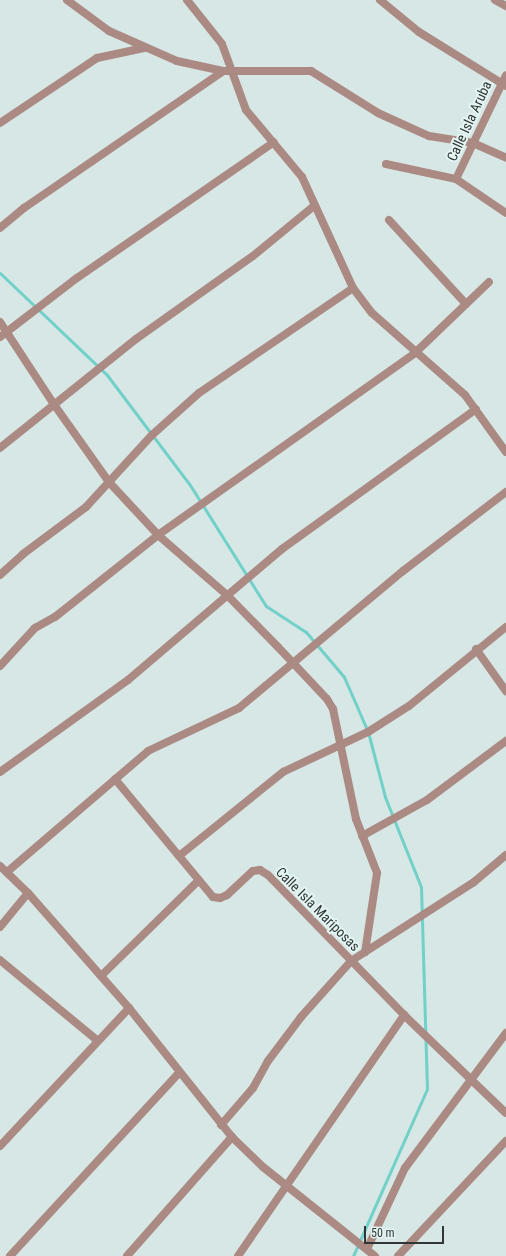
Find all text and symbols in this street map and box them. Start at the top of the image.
street label: Calle Isla Aruba [443,78,495,164]
street label: Calle Isla Mariposas [272,863,364,955]
scale bar [366,1218,446,1244]
text: 50 m [371,1226,395,1240]

